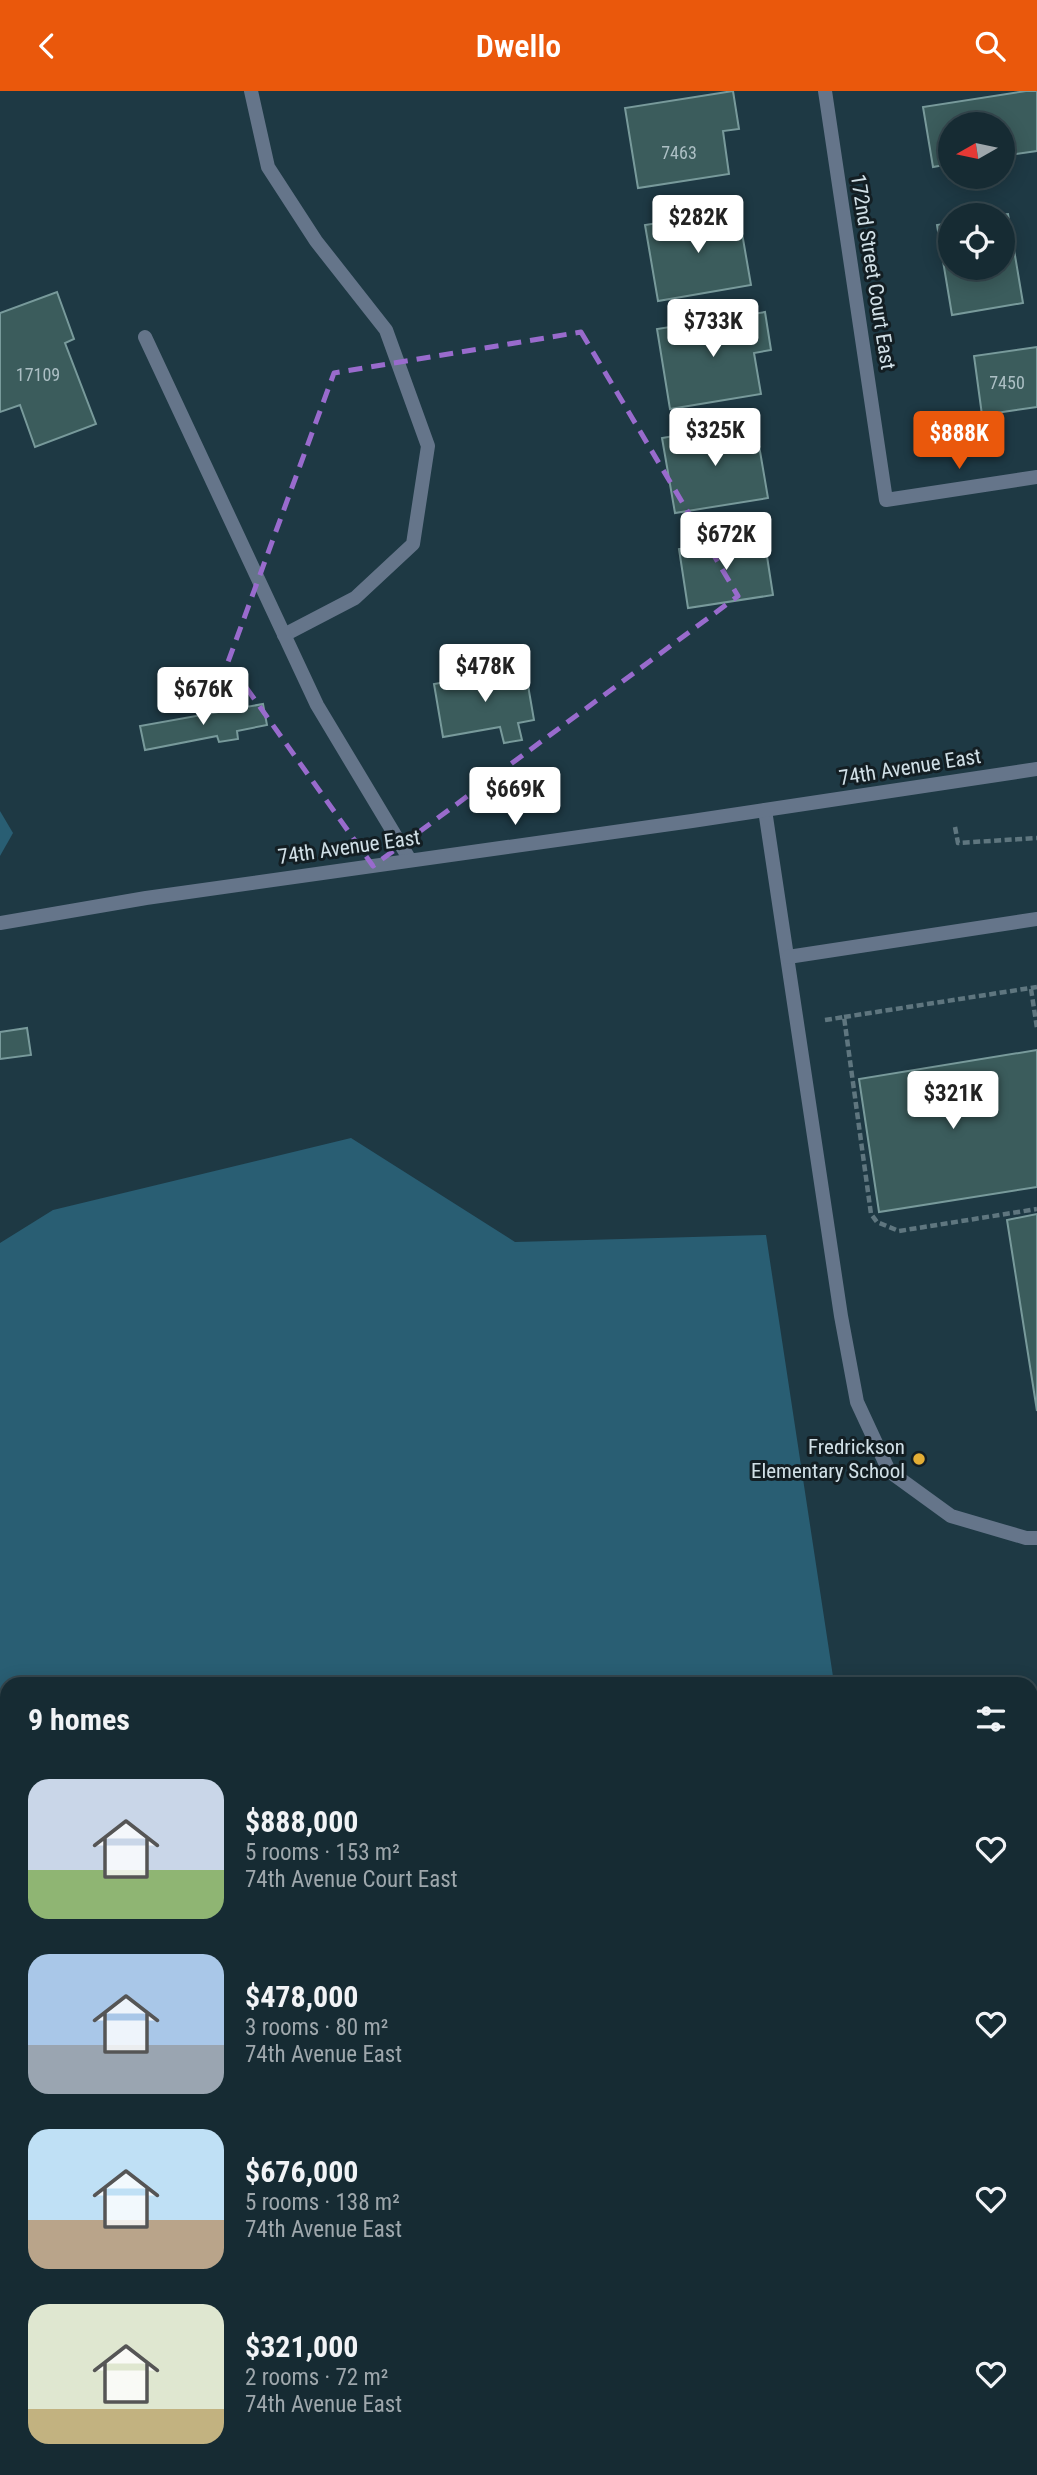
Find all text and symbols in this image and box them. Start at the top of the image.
icon: back [28,27,66,65]
text: Dwello [476,27,561,65]
icon: search [971,27,1009,65]
north arrow [938,112,1015,189]
map controls [938,112,1015,280]
house number: 7463 [661,142,697,163]
street label: 172nd Street Court East [846,173,900,371]
pin: $282K [649,195,747,255]
button: locate [938,203,1015,280]
text: $282K [668,204,728,231]
pin: $733K [664,299,762,359]
text: $733K [683,308,743,335]
house number: 17109 [16,364,60,385]
house number: 7450 [989,372,1025,393]
pin: $325K [666,409,764,468]
pin: $888K [910,411,1008,471]
text: $325K [685,417,745,444]
text: $888K [929,420,989,447]
pin: $672K [677,512,775,572]
text: $672K [696,521,756,548]
pin: $478K [436,645,534,704]
text: $478K [455,653,515,680]
pin: $676K [154,667,252,727]
text: $676K [173,676,233,703]
street label: 74th Avenue East [837,744,983,790]
pin: $669K [466,767,564,827]
text: $669K [485,776,545,803]
street label: 74th Avenue East [276,825,422,869]
pin: $321K [904,1072,1002,1131]
text: $321K [923,1080,983,1107]
place label: Fredrickson Elementary School [751,1435,905,1483]
marker: Fredrickson Elementary School [911,1451,927,1467]
icon: filters [972,1700,1010,1738]
text: 9 homes [28,1702,130,1737]
text: $888,000 [245,1804,358,1839]
icon: home [84,1807,168,1891]
icon: heart [972,1830,1010,1868]
text: 5 rooms · 153 m² [245,1839,400,1866]
text: 74th Avenue Court East [245,1866,458,1893]
text: $478,000 [245,1979,358,2014]
icon: home [84,1982,168,2066]
icon: heart [972,2005,1010,2043]
text: 3 rooms · 80 m² [245,2014,388,2041]
text: 74th Avenue East [245,2041,402,2068]
text: $676,000 [245,2154,358,2189]
icon: home [84,2157,168,2241]
icon: heart [972,2180,1010,2218]
text: 5 rooms · 138 m² [245,2189,400,2216]
text: 74th Avenue East [245,2216,402,2243]
text: $321,000 [245,2329,358,2364]
icon: home [84,2332,168,2416]
icon: heart [972,2355,1010,2393]
text: 2 rooms · 72 m² [245,2364,388,2391]
text: 74th Avenue East [245,2391,402,2418]

